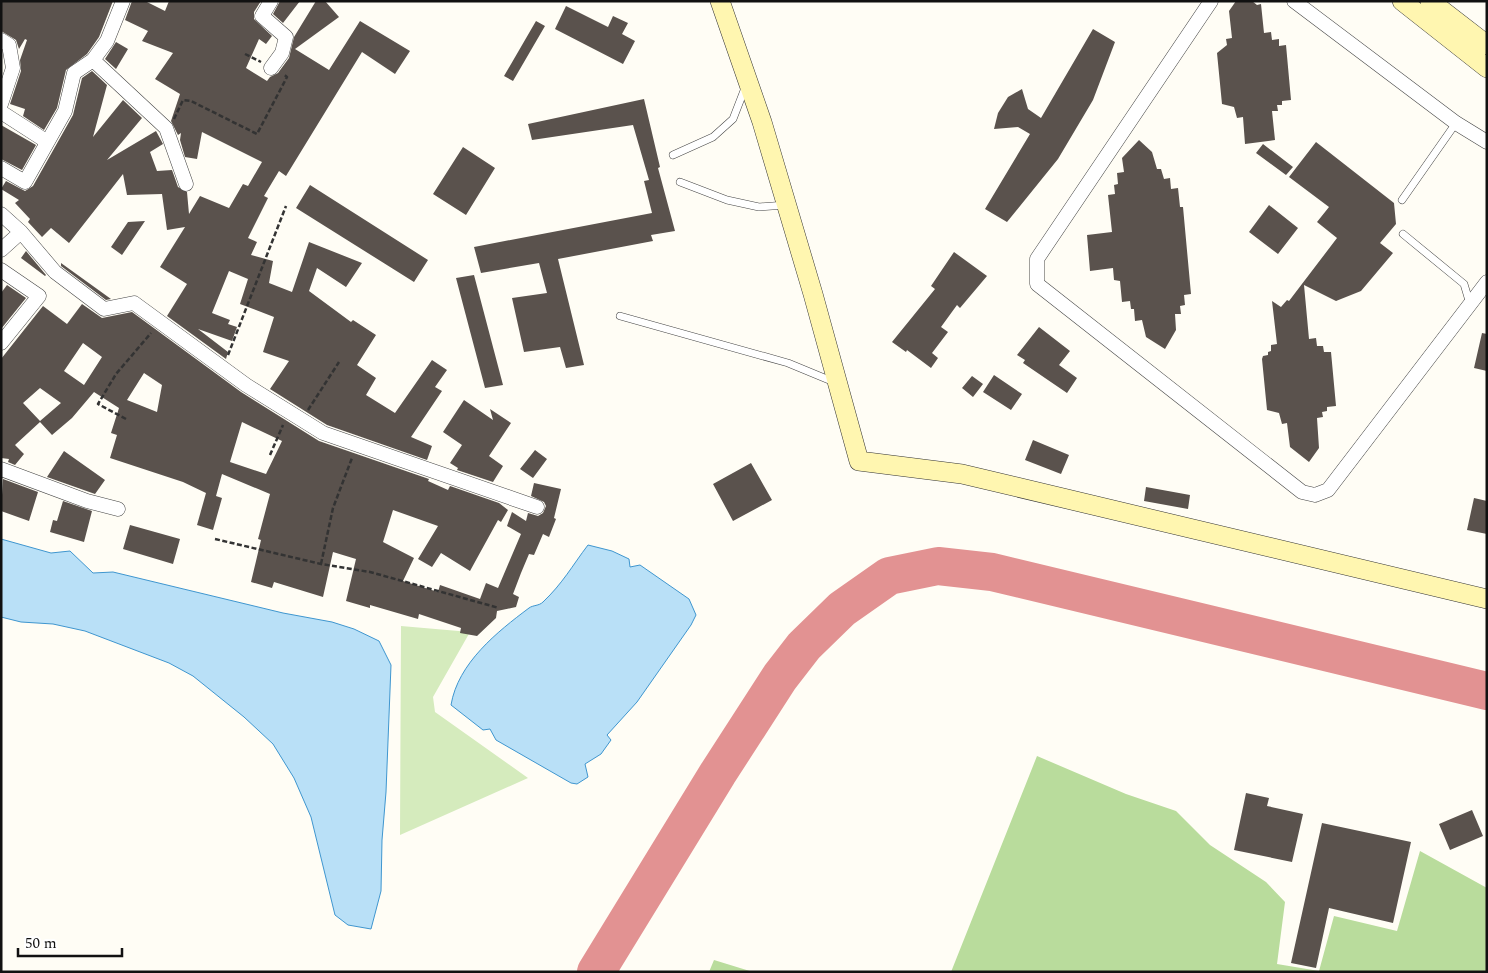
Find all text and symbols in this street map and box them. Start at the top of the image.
scale bar [18,926,121,958]
text: 50 m [25,932,57,955]

